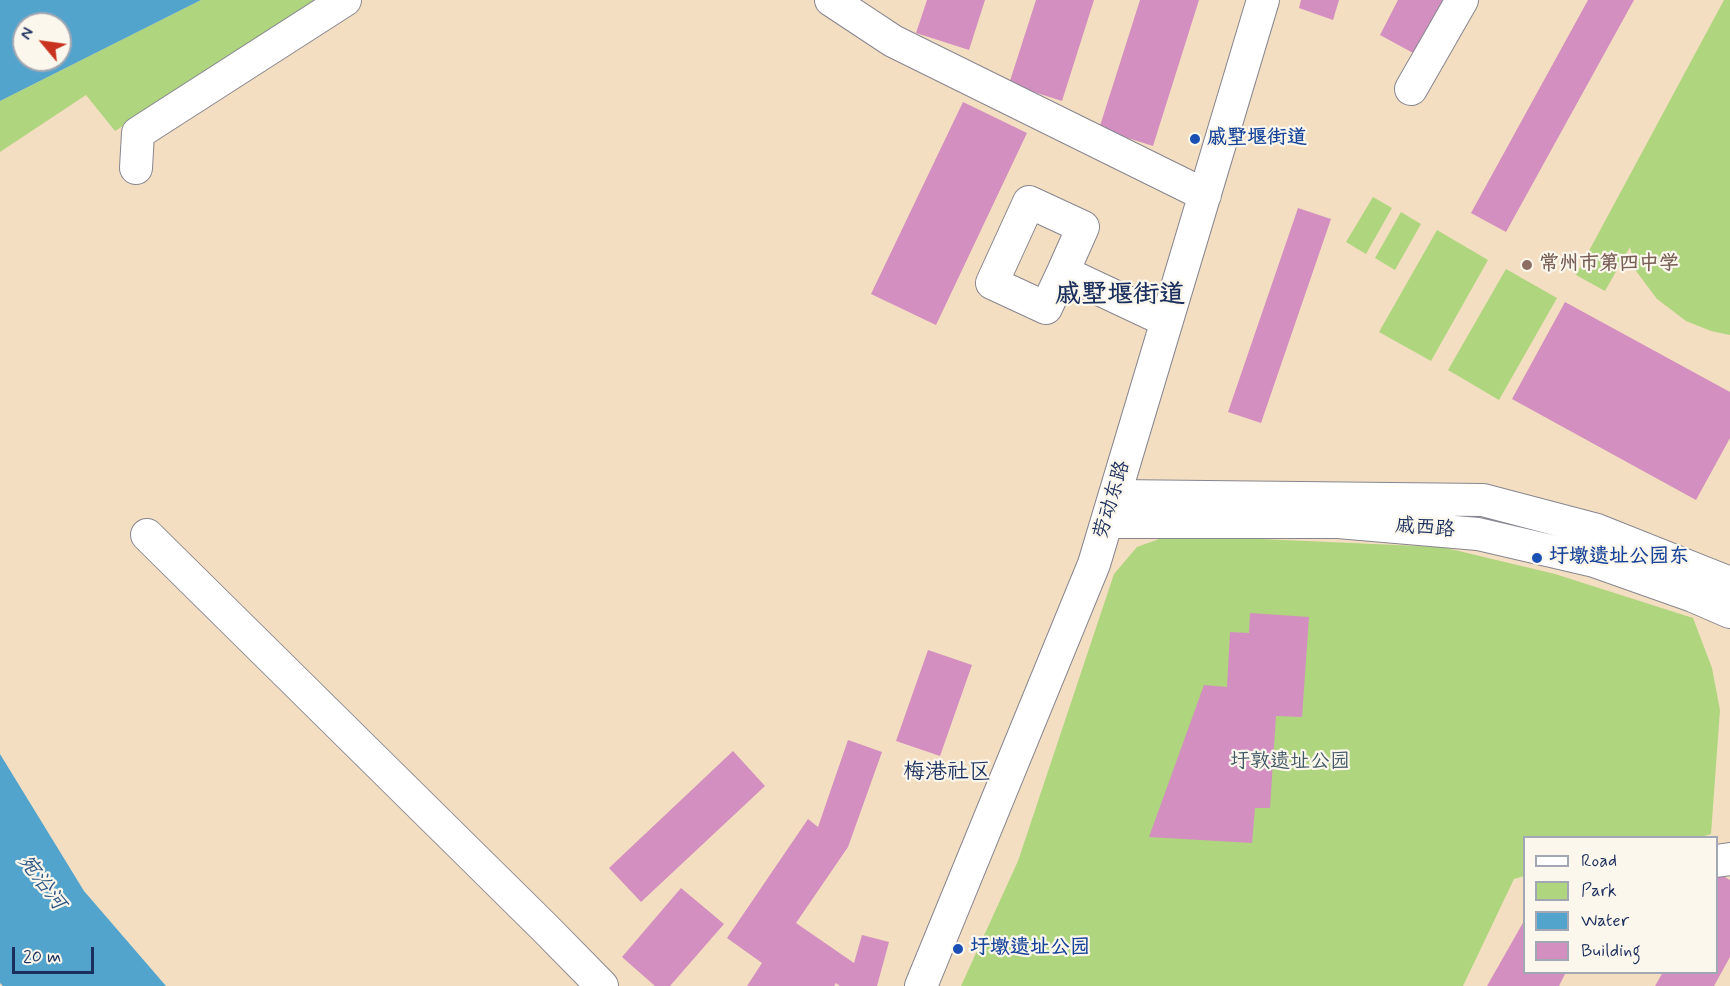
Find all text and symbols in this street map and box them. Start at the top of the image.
north arrow [12,12,72,72]
text: N [16,24,39,44]
place label: 戚墅堰街道 [1207,127,1307,151]
marker: 戚墅堰街道 [1188,132,1202,146]
place label: 常州市第四中学 [1539,253,1679,277]
marker: 常州市第四中学 [1520,258,1534,272]
district label: 戚墅堰街道 [1055,281,1185,313]
street label: 劳动东路 [1090,458,1136,542]
street label: 戚西路 [1394,514,1456,544]
place label: 圩墩遗址公园东 [1549,546,1689,570]
marker: 圩墩遗址公园东 [1530,551,1544,565]
park label: 圩敦遗址公园 [1230,751,1350,775]
district label: 梅港社区 [903,760,991,786]
legend [1523,836,1718,974]
text: Road [1581,849,1617,873]
water label: 宛沿河 [12,850,70,916]
text: Park [1581,879,1617,903]
text: Water [1581,909,1629,933]
scale bar [15,935,98,973]
place label: 圩墩遗址公园 [970,937,1090,961]
text: Building [1581,939,1641,963]
marker: 圩墩遗址公园 [951,942,965,956]
text: 20 m [23,945,61,969]

